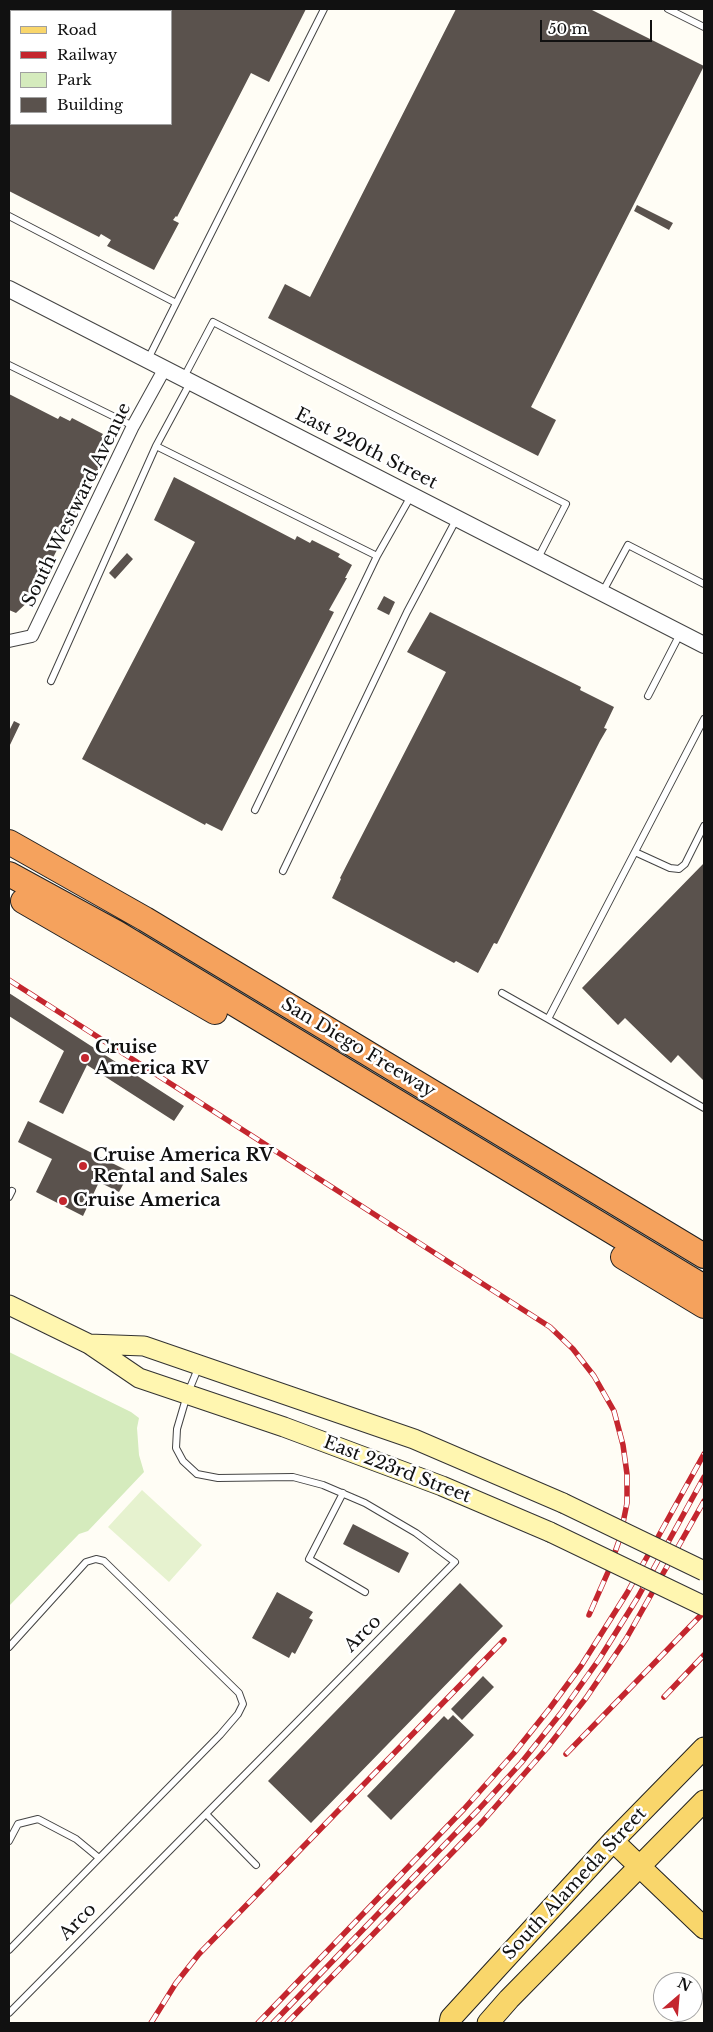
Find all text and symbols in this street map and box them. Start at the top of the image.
legend [10,10,172,125]
scale bar [543,10,656,42]
text: 50 m [548,19,588,38]
text: Road [57,20,97,39]
text: Railway [57,45,117,64]
text: Park [57,70,92,89]
text: Building [57,95,123,114]
street label: South Westward Avenue [18,399,136,611]
street label: East 220th Street [291,404,441,494]
street label: San Diego Freeway [277,993,439,1103]
place label: Cruise America RV [95,1037,209,1080]
marker: Cruise America RV [79,1052,91,1064]
place label: Cruise America RV Rental and Sales [93,1145,274,1188]
marker: Cruise America RV Rental and Sales [77,1160,89,1172]
place label: Cruise America [73,1190,221,1212]
marker: Cruise America [57,1195,69,1207]
street label: East 223rd Street [320,1432,474,1508]
street label: Arco [340,1611,386,1657]
street label: South Alameda Street [499,1803,651,1965]
street label: Arco [55,1899,101,1945]
north arrow [653,1972,703,2022]
text: N [674,1974,694,1996]

